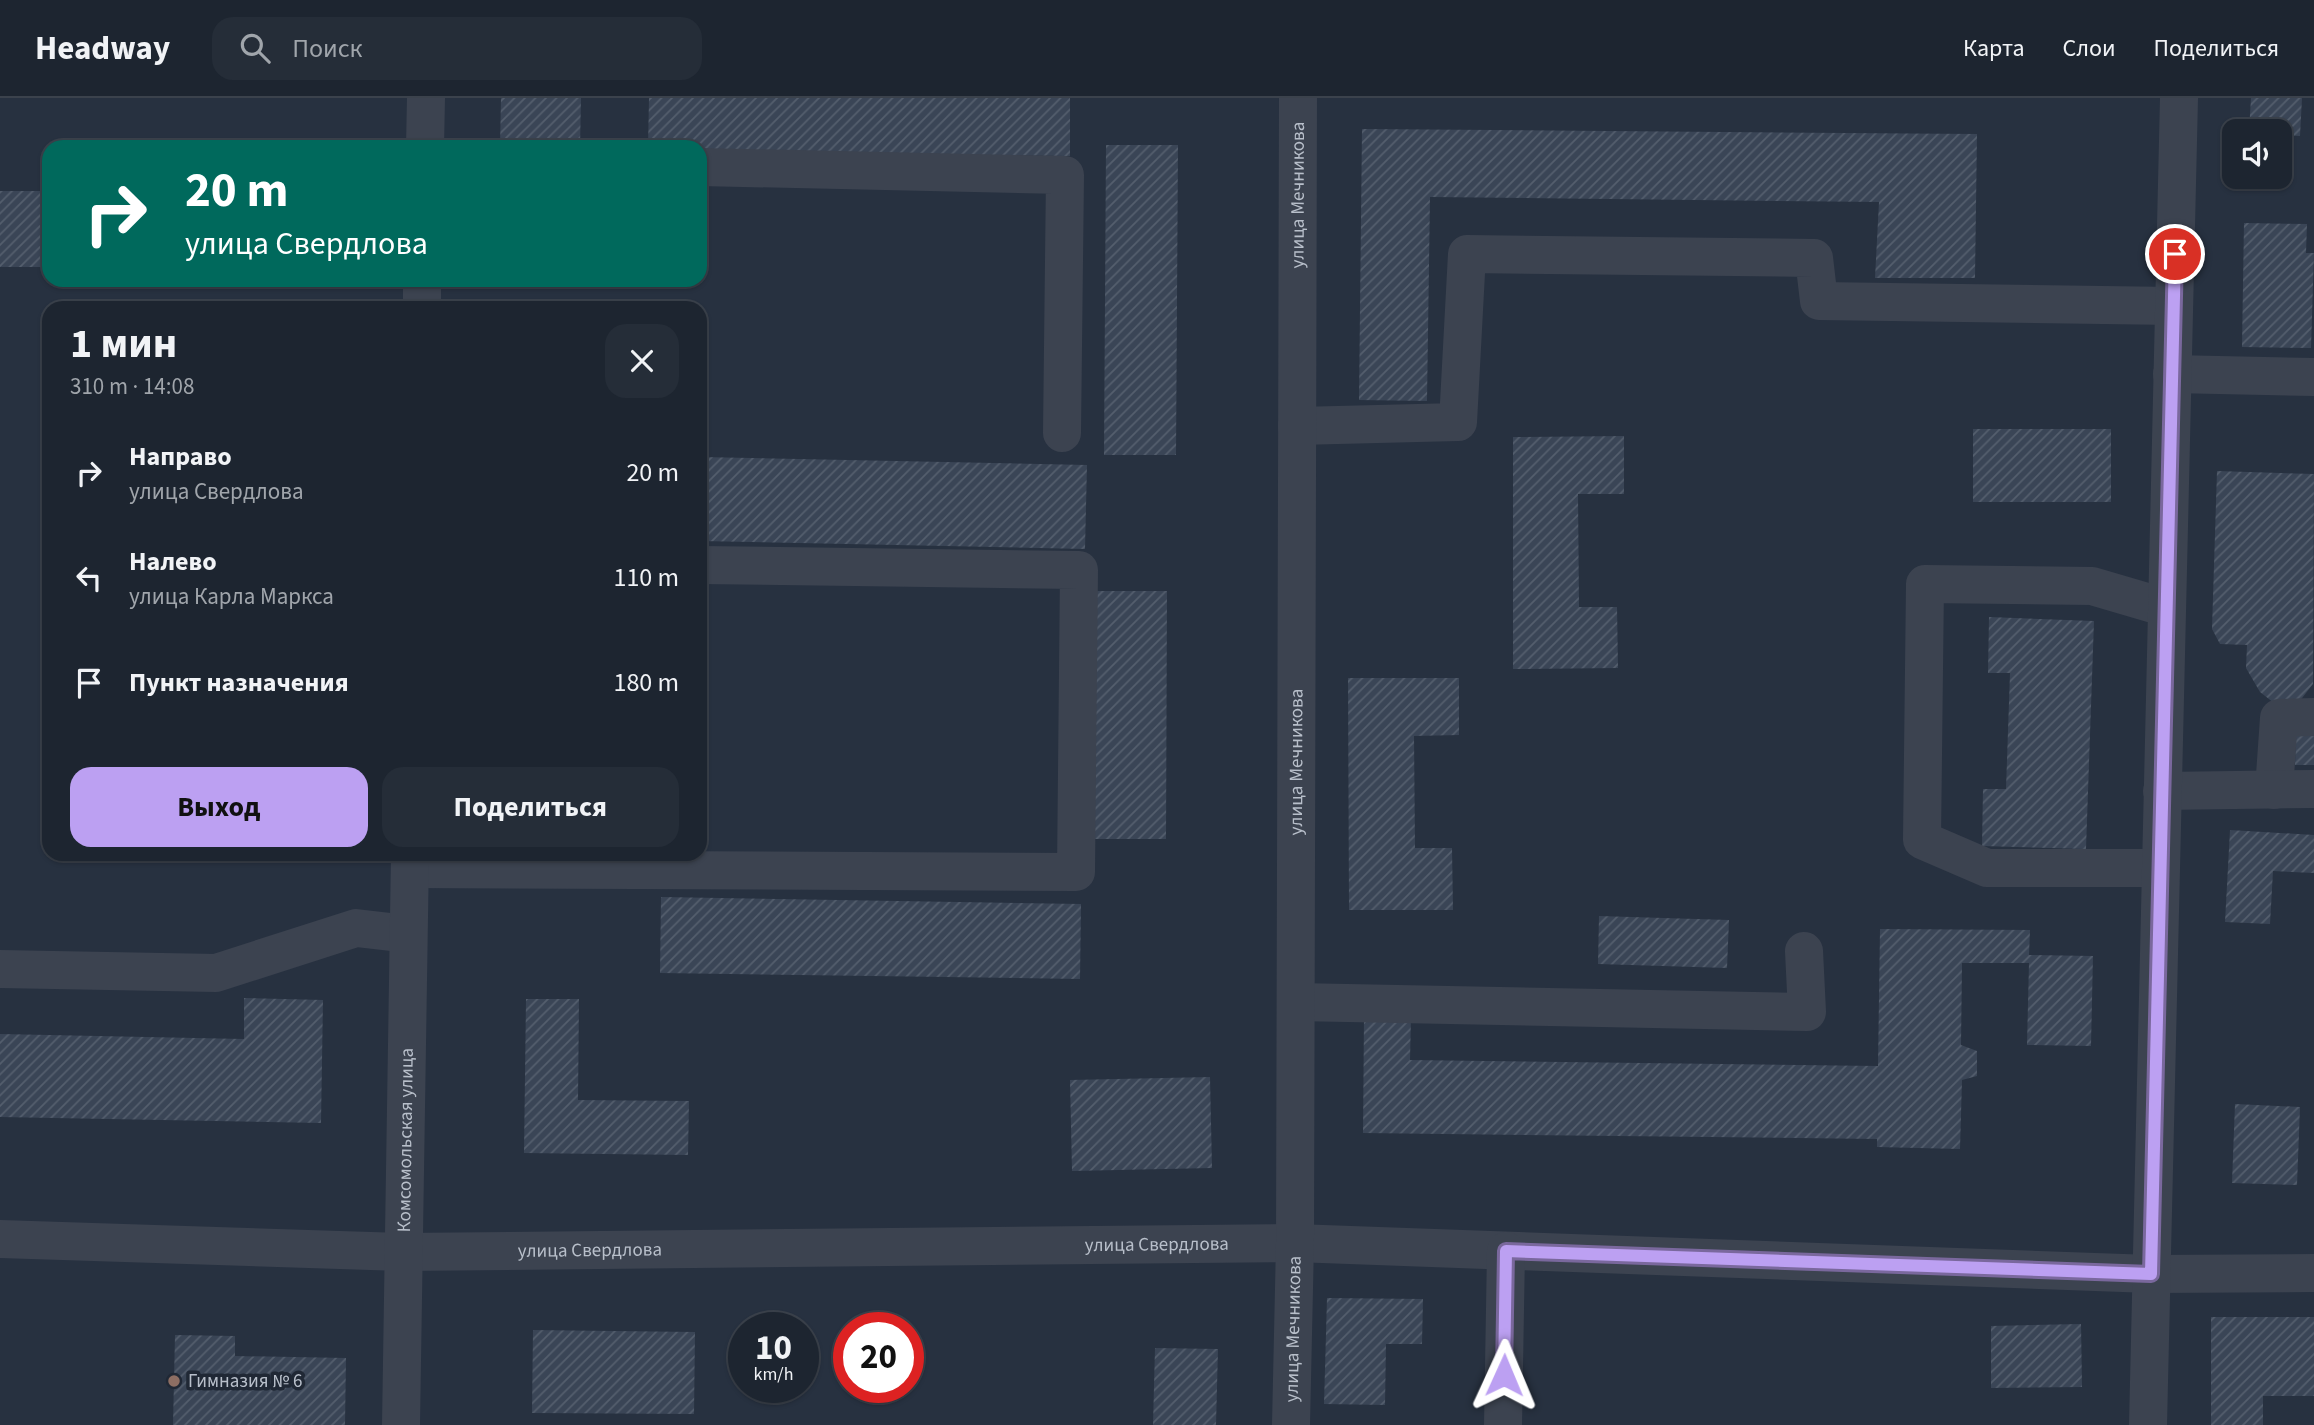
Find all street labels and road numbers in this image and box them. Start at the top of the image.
street label: улица Мечникова [1284,122,1311,268]
street label: улица Мечникова [1283,689,1310,835]
street label: Комсомольская улица [391,1048,420,1232]
street label: улица Свердлова [1084,1230,1229,1259]
street label: улица Свердлова [518,1236,662,1264]
street label: улица Мечникова [1278,1255,1308,1403]

